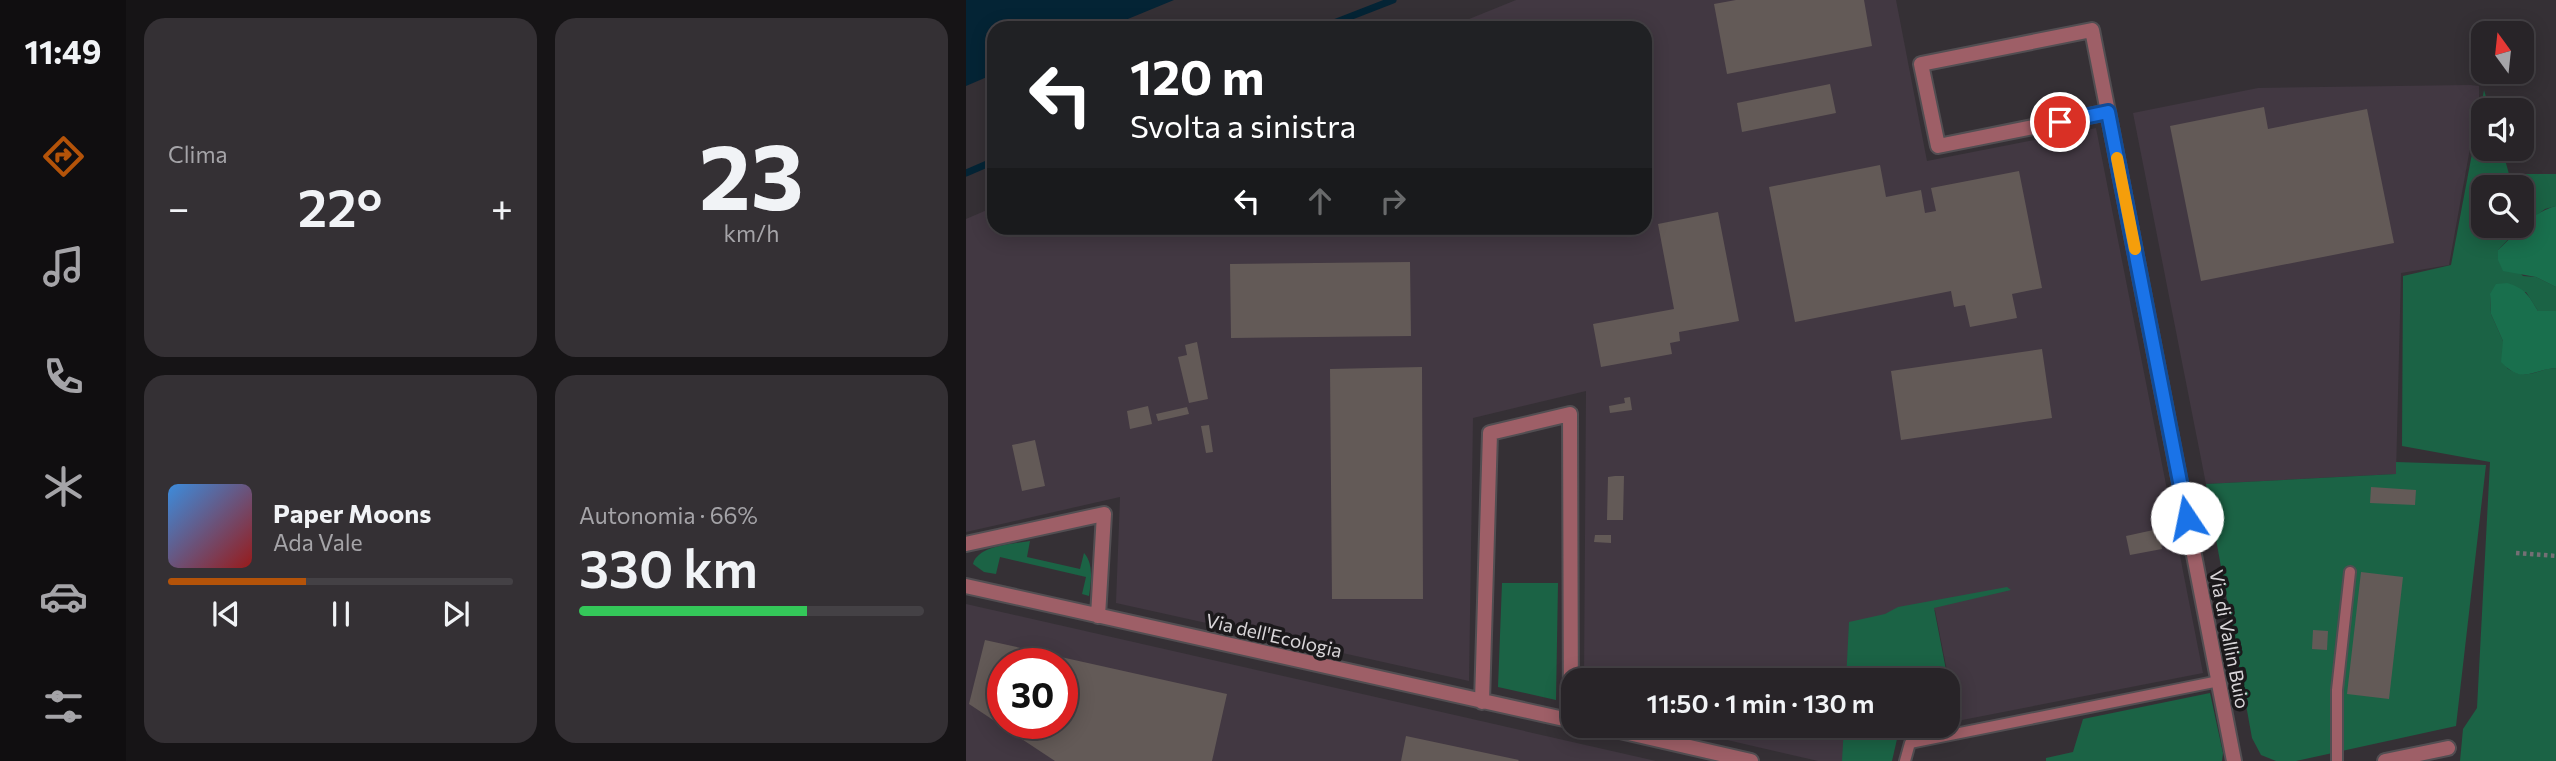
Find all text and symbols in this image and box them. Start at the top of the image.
north arrow [2471,21,2534,84]
map controls [2471,21,2534,238]
text: 11:49 [25,31,101,71]
text: 120 m [1130,45,1264,105]
icon: left [1015,49,1106,140]
pin [2030,92,2090,152]
button: sound [2471,98,2534,161]
icon: arrive [2041,103,2079,141]
text: Svolta a sinistra [1130,105,1356,145]
text: 23 [699,117,804,229]
icon: directions [39,132,88,181]
text: Clima [168,140,228,168]
text: 22° [298,174,382,238]
button: search [2471,175,2534,238]
icon: left [1228,182,1266,220]
icon: ahead [1301,182,1339,220]
icon: right [1374,182,1412,220]
text: − [168,183,190,230]
text: + [491,183,513,230]
text: km/h [724,219,779,247]
icon: music [39,242,88,291]
icon: phone [39,352,88,401]
icon: climate [39,462,88,511]
position arrow [2150,481,2224,555]
text: Paper Moons [273,497,431,528]
text: Autonomia · 66% [579,501,758,529]
text: Ada Vale [273,528,363,556]
text: 330 km [579,535,758,599]
street label: Via di Vallin Buio [2205,568,2255,710]
icon: car [39,572,88,621]
icon: previous [207,595,245,633]
icon: pause [322,595,360,633]
icon: next [437,595,475,633]
street label: Via dell'Ecologia [1204,608,1344,662]
speed limit sign: 30 [987,648,1078,739]
icon: filters [39,682,88,731]
text: 11:50 · 1 min · 130 m [1647,687,1874,718]

